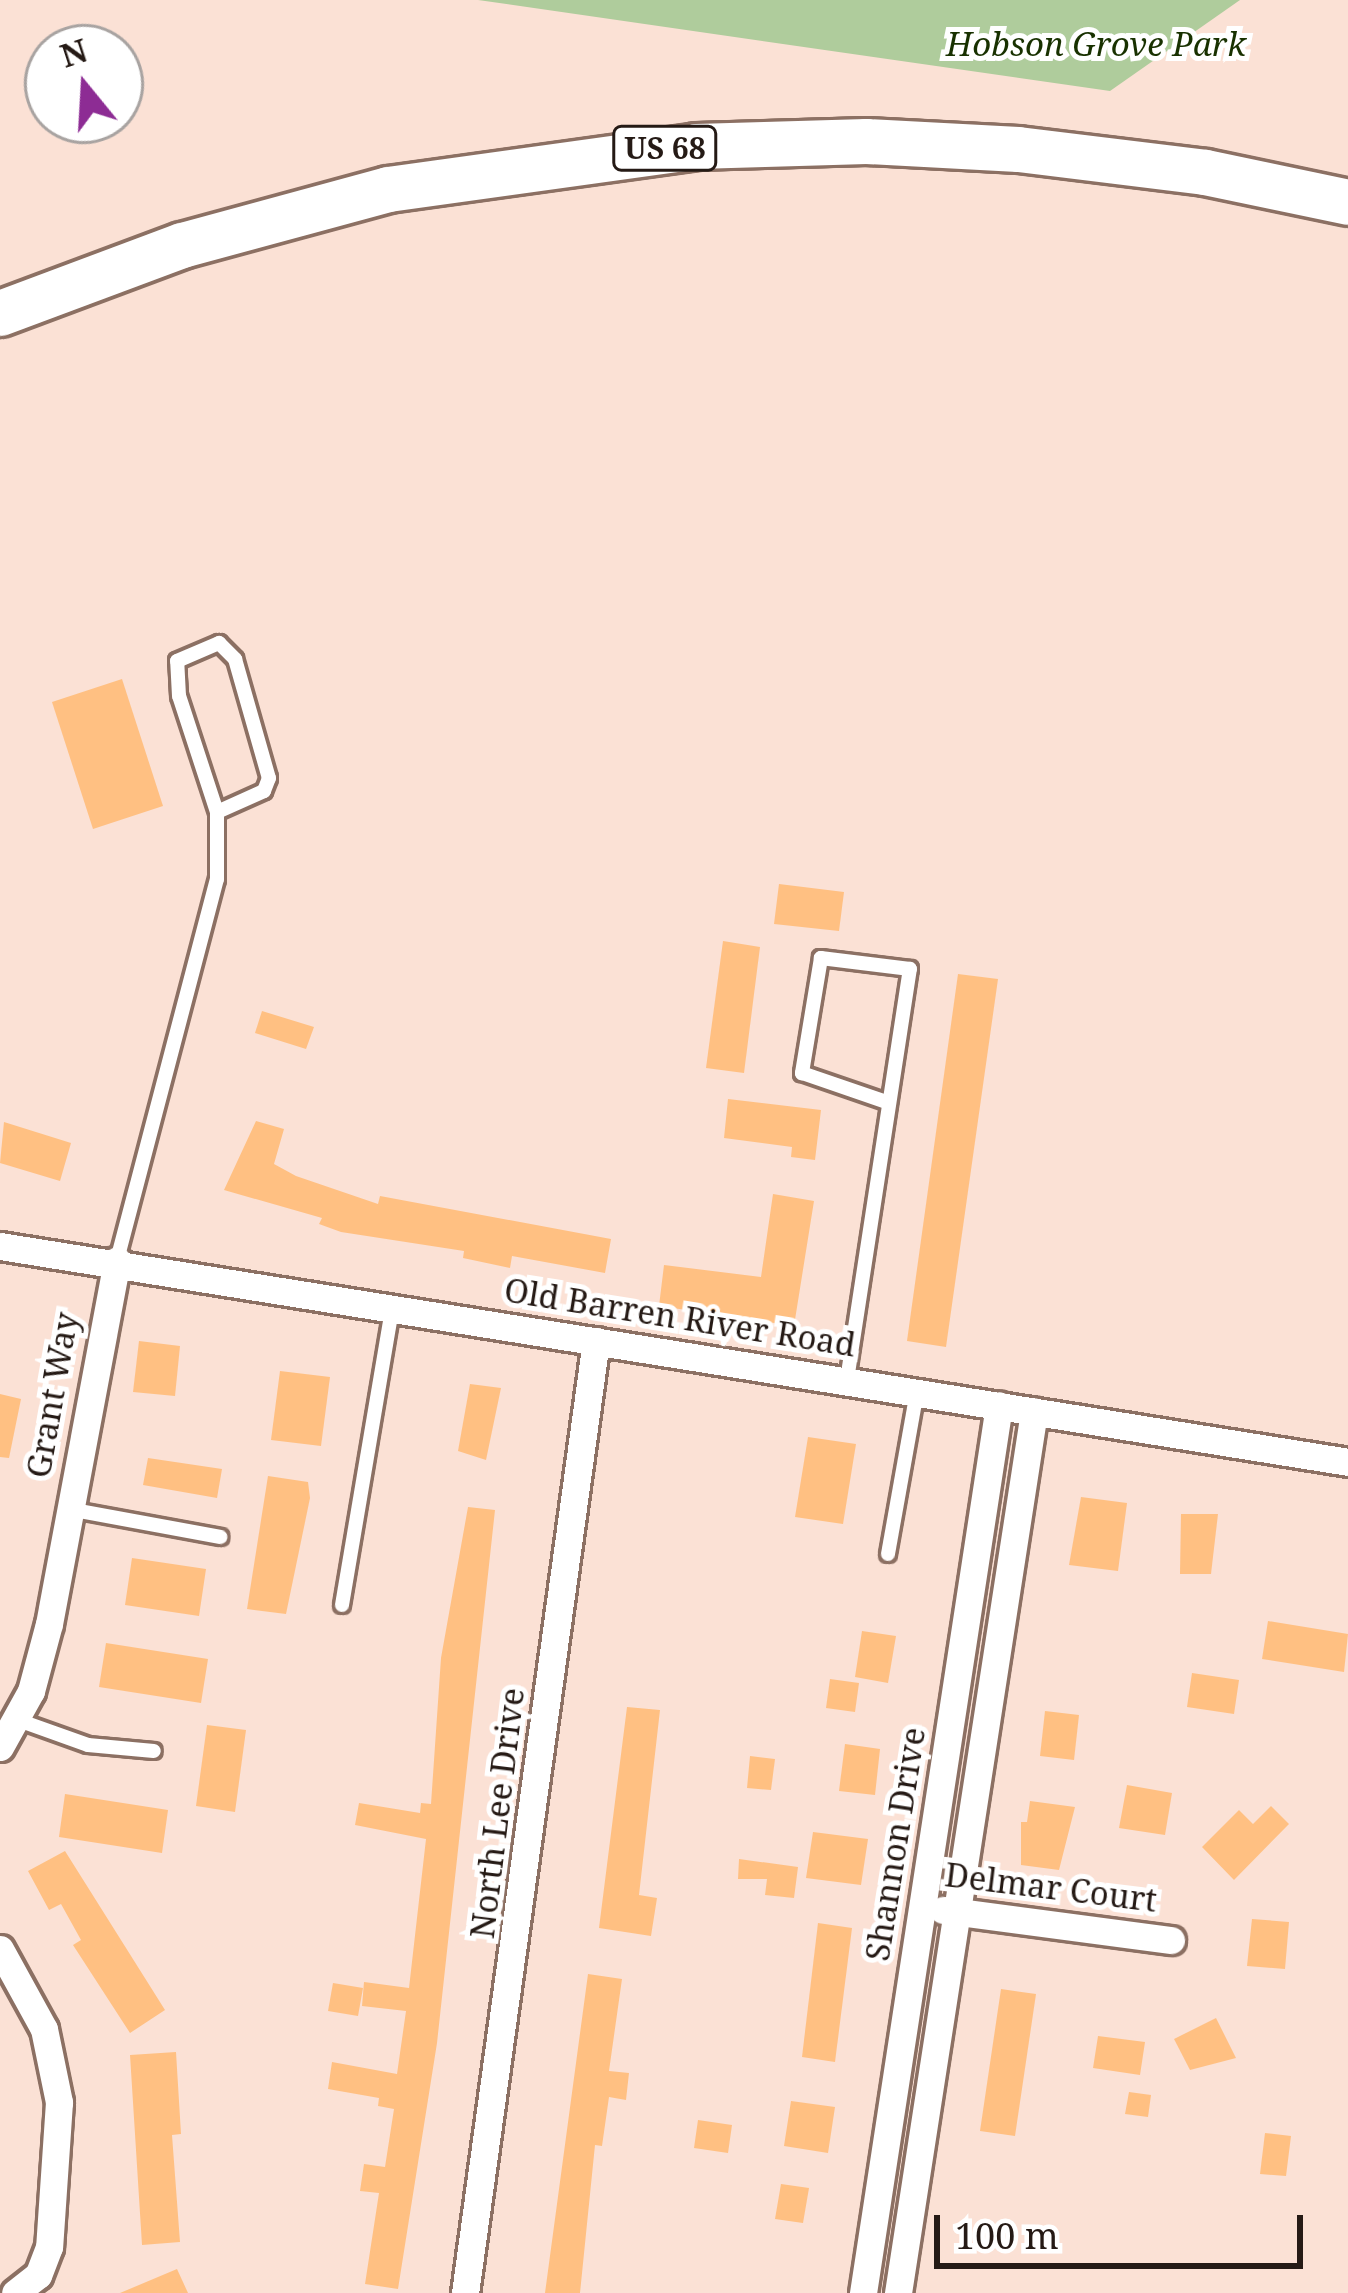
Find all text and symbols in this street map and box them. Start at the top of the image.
north arrow [24,24,144,144]
park label: Hobson Grove Park [946,24,1246,64]
text: N [54,27,93,78]
road number: US 68 [611,124,719,172]
street label: Old Barren River Road [502,1270,858,1364]
street label: Grant Way [18,1309,86,1481]
street label: North Lee Drive [462,1685,532,1941]
street label: Shannon Drive [857,1724,933,1964]
street label: Delmar Court [943,1854,1159,1920]
scale bar [940,2191,1309,2265]
text: 100 m [955,2211,1059,2260]

